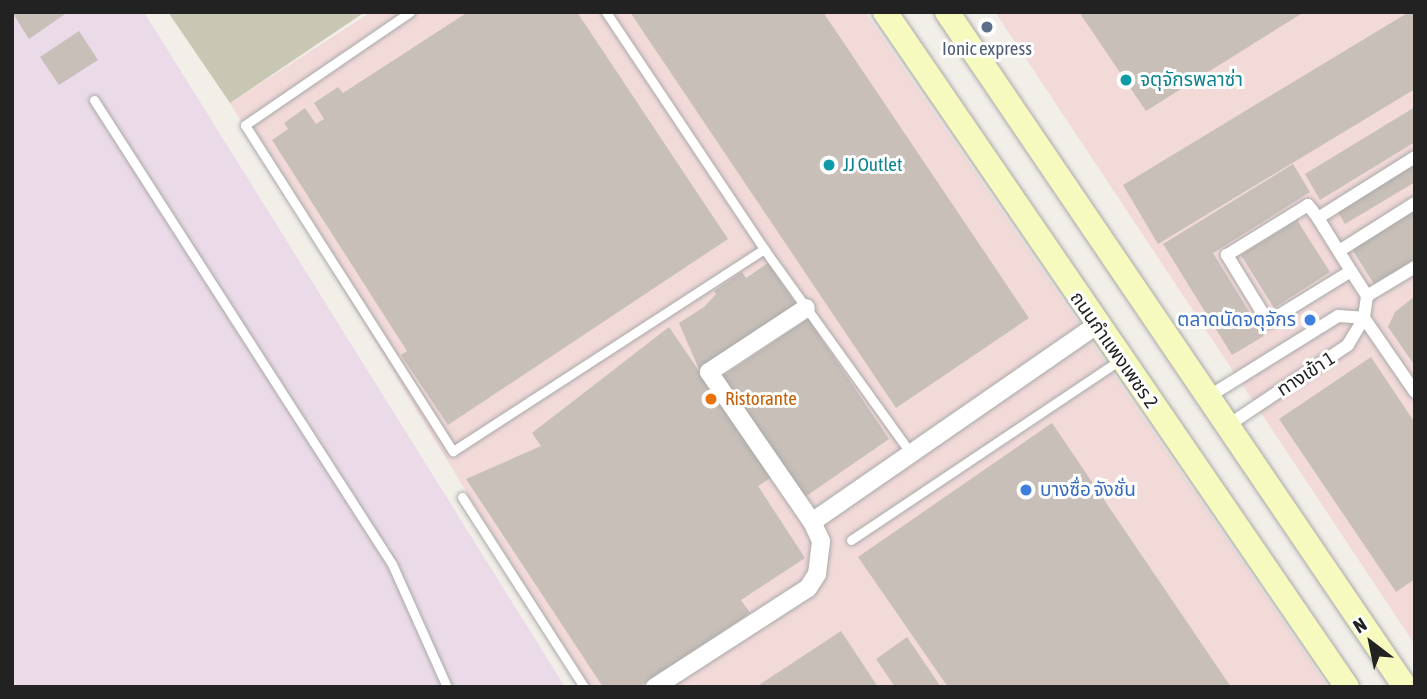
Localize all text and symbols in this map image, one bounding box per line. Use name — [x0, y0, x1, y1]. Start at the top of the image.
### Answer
marker: Ionic express — [979, 19, 995, 35]
place label: Ionic express — [942, 38, 1032, 60]
place label: จตุจักรพลาซ่า — [1140, 69, 1243, 91]
marker: จตุจักรพลาซ่า — [1118, 72, 1134, 88]
place label: JJ Outlet — [843, 154, 902, 176]
marker: JJ Outlet — [821, 157, 837, 173]
street label: ถนนกำแพงเพชร 2 — [1065, 287, 1163, 413]
place label: ตลาดนัดจตุจักร — [1177, 309, 1296, 331]
marker: ตลาดนัดจตุจักร — [1302, 312, 1318, 328]
street label: ทางเข้า 1 — [1273, 347, 1339, 401]
place label: Ristorante — [725, 388, 797, 410]
marker: Ristorante — [703, 391, 719, 407]
place label: บางซื่อ จังชั่น — [1040, 479, 1136, 501]
marker: บางซื่อ จังชั่น — [1018, 482, 1034, 498]
north arrow — [1336, 608, 1406, 678]
text: N — [1349, 613, 1370, 637]

